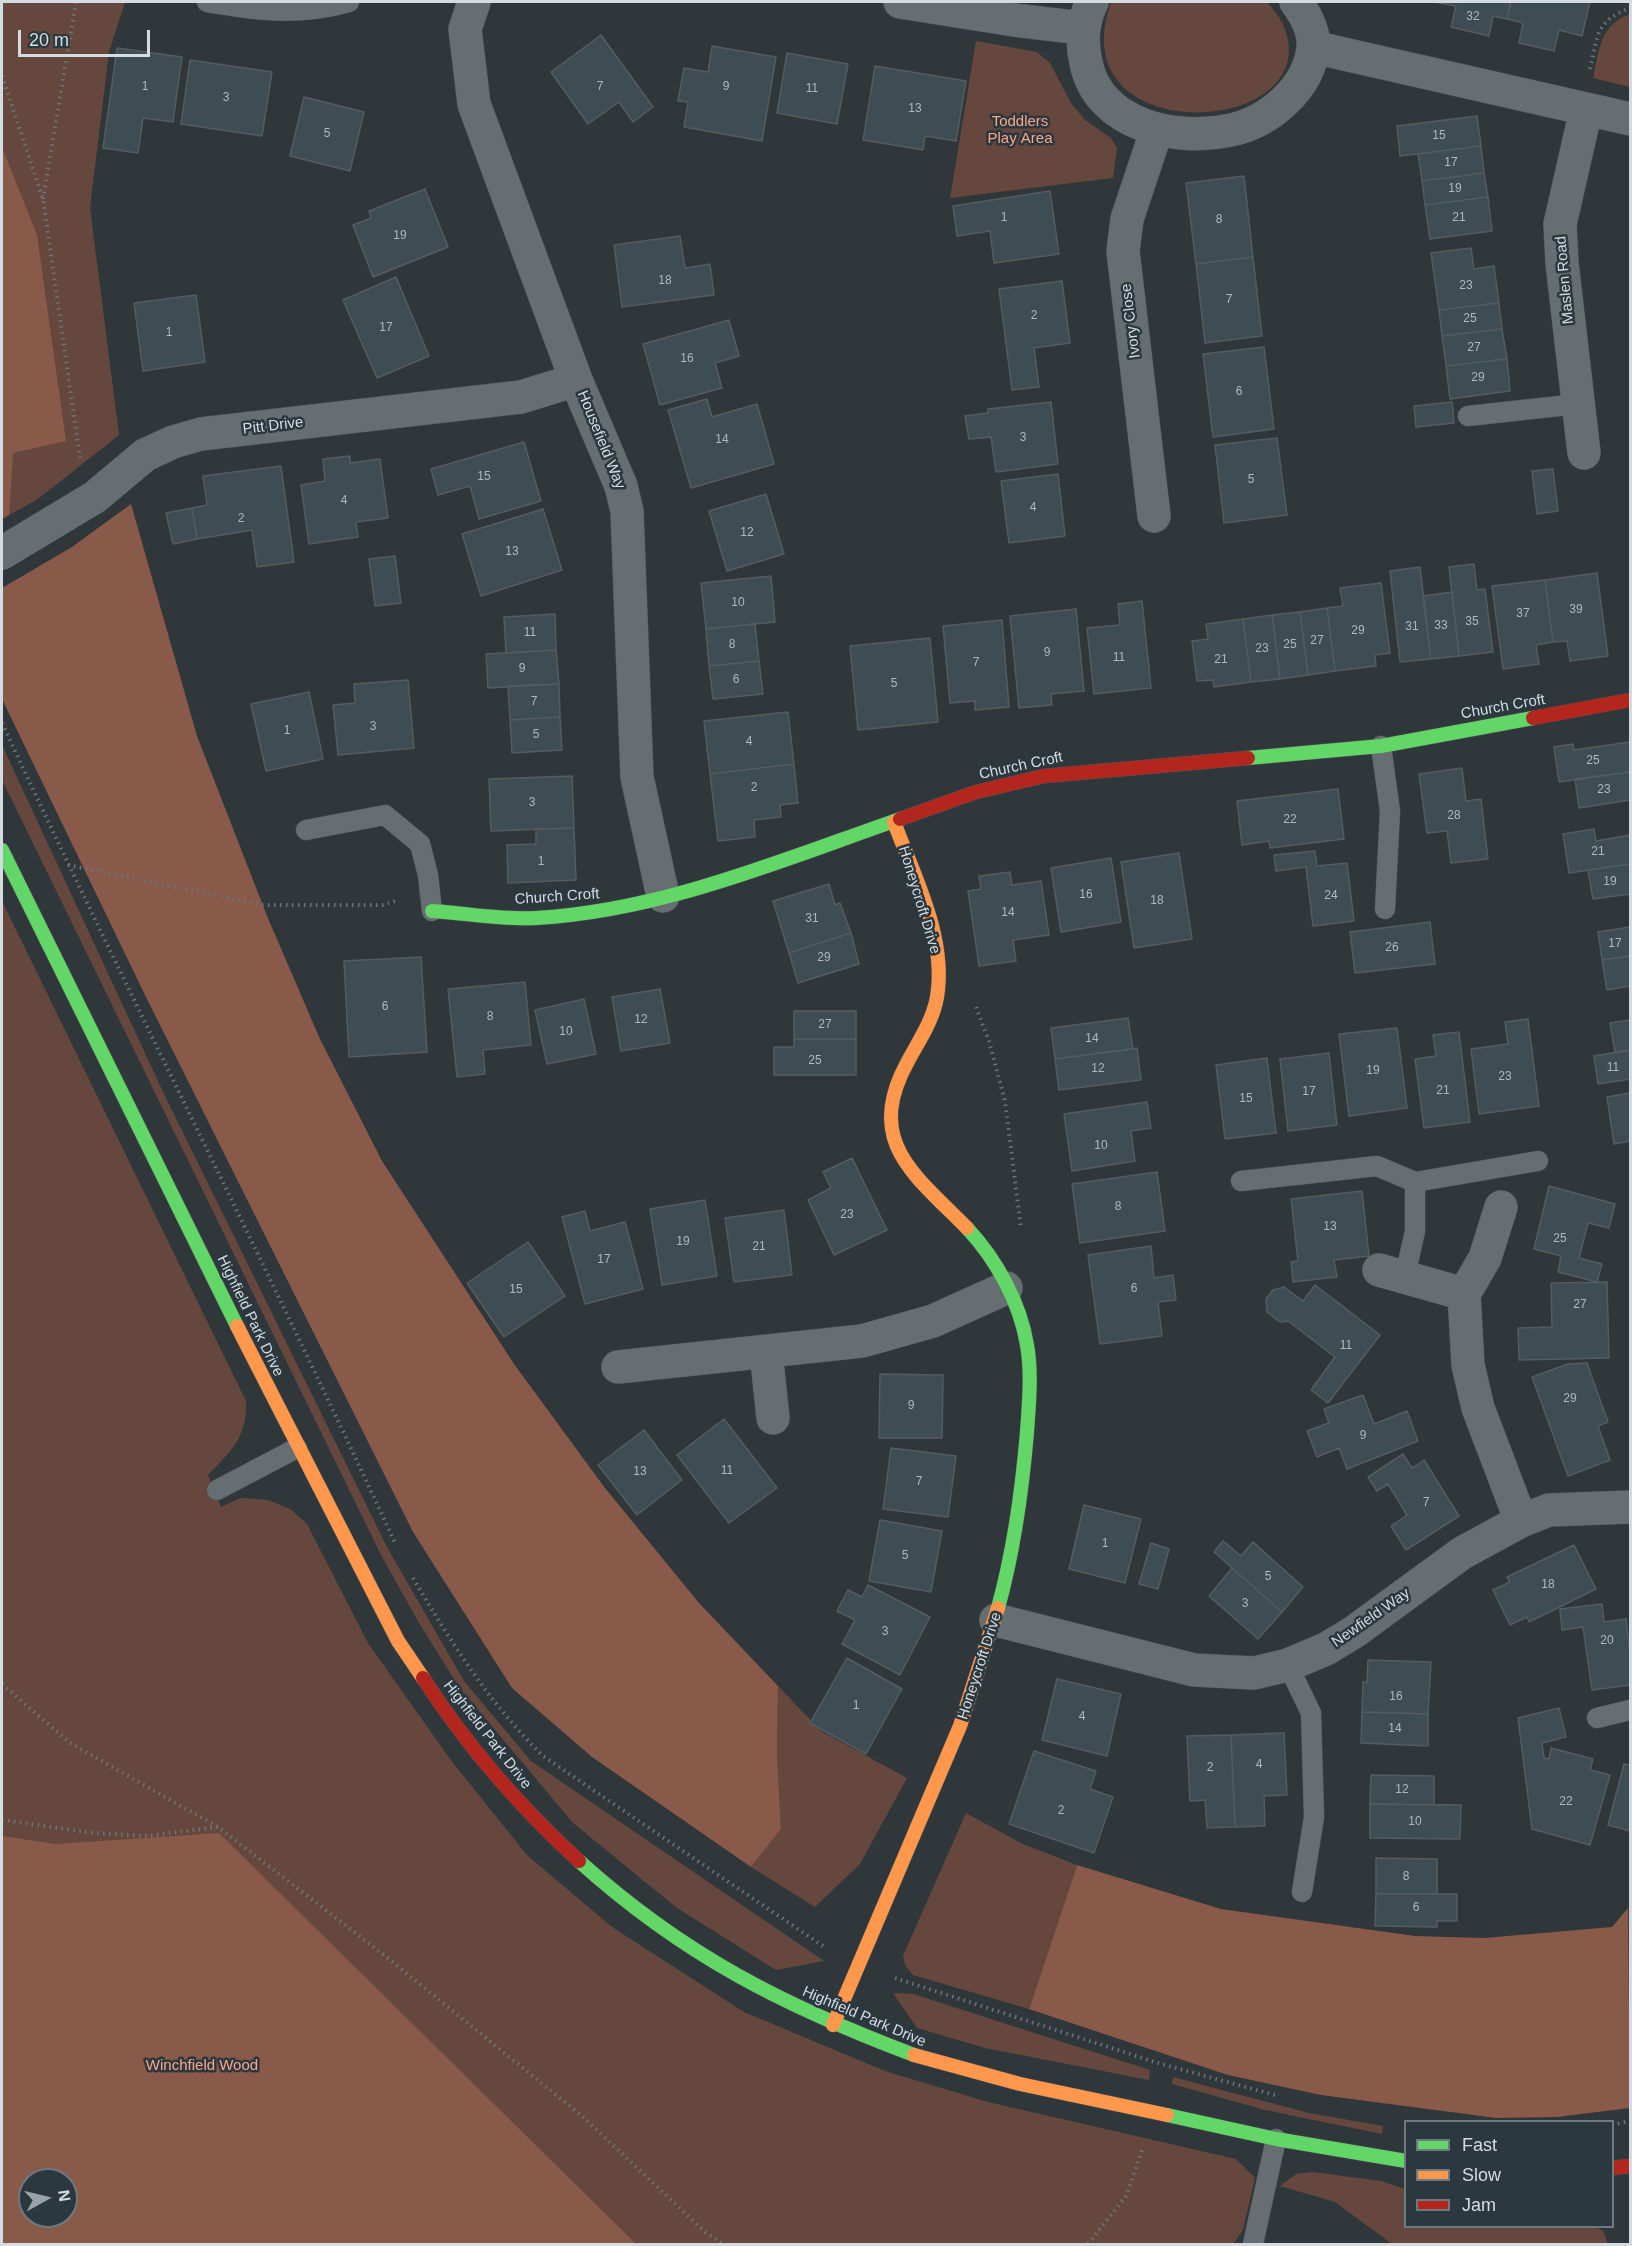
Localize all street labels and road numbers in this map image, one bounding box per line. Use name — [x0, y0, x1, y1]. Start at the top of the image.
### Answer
street label: Maslen Road — [1552, 235, 1578, 325]
street label: Ivory Close — [1117, 283, 1145, 359]
street label: Housefield Way — [573, 388, 629, 492]
street label: Pitt Drive — [242, 413, 304, 439]
street label: Church Croft — [1460, 691, 1546, 723]
street label: Church Croft — [978, 748, 1064, 784]
street label: Honeycroft Drive — [894, 844, 944, 956]
street label: Church Croft — [514, 885, 600, 909]
street label: Highfield Park Drive — [213, 1252, 287, 1380]
street label: Newfield Way — [1329, 1584, 1413, 1652]
street label: Honeycroft Drive — [954, 1610, 1006, 1722]
street label: Highfield Park Drive — [439, 1677, 535, 1793]
street label: Highfield Park Drive — [799, 1983, 929, 2051]

